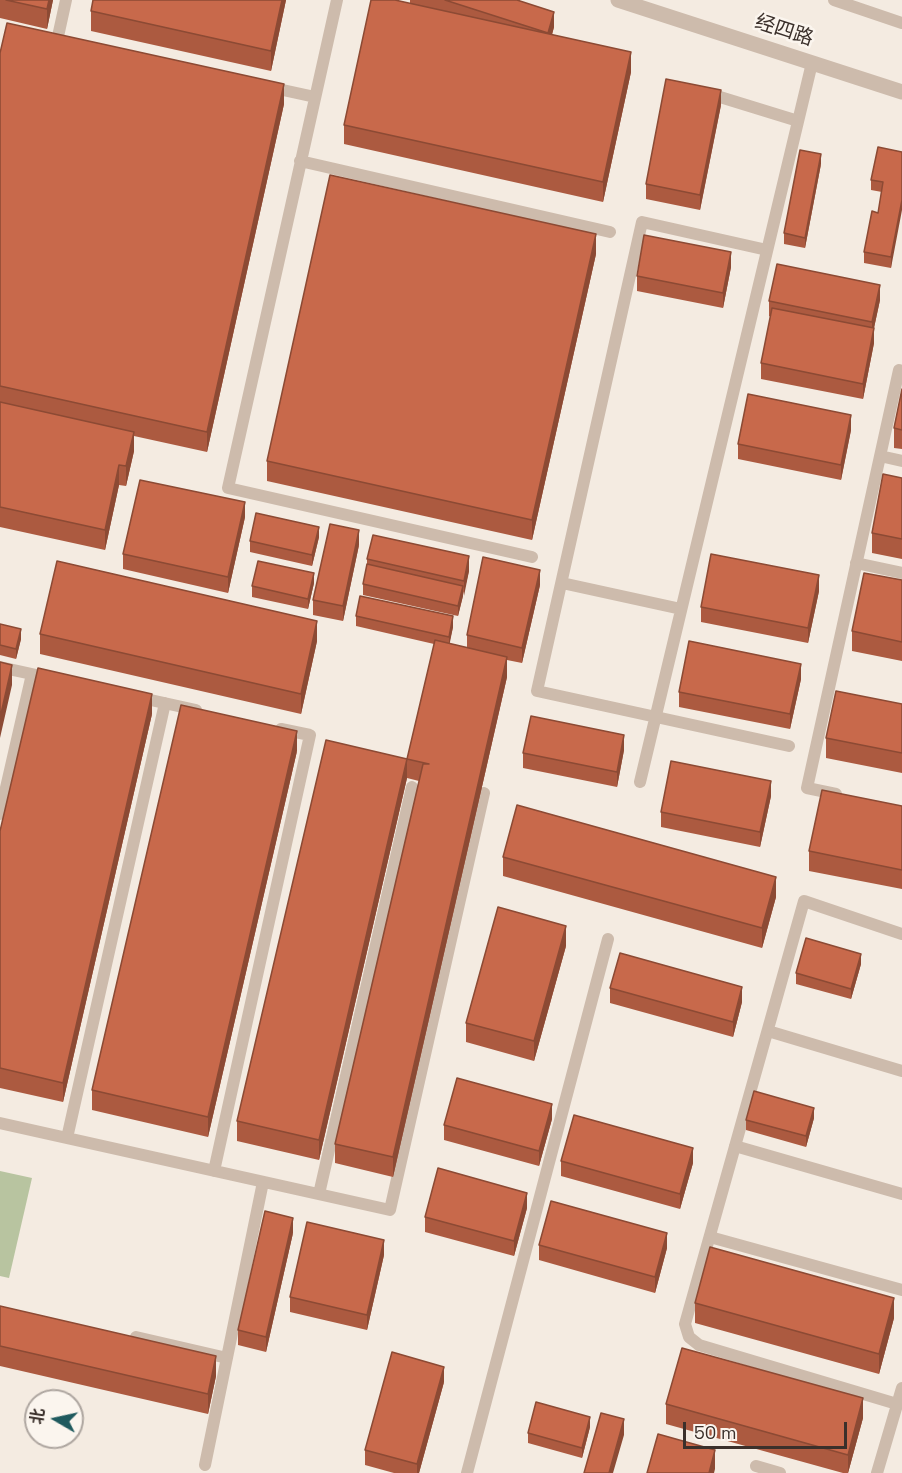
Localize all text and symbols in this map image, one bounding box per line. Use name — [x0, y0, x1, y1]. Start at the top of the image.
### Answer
street label: 经四路 — [752, 10, 816, 52]
north arrow — [24, 1389, 84, 1449]
text: 北 — [26, 1407, 49, 1426]
scale bar — [686, 1410, 850, 1448]
text: 50 m — [694, 1421, 736, 1444]

